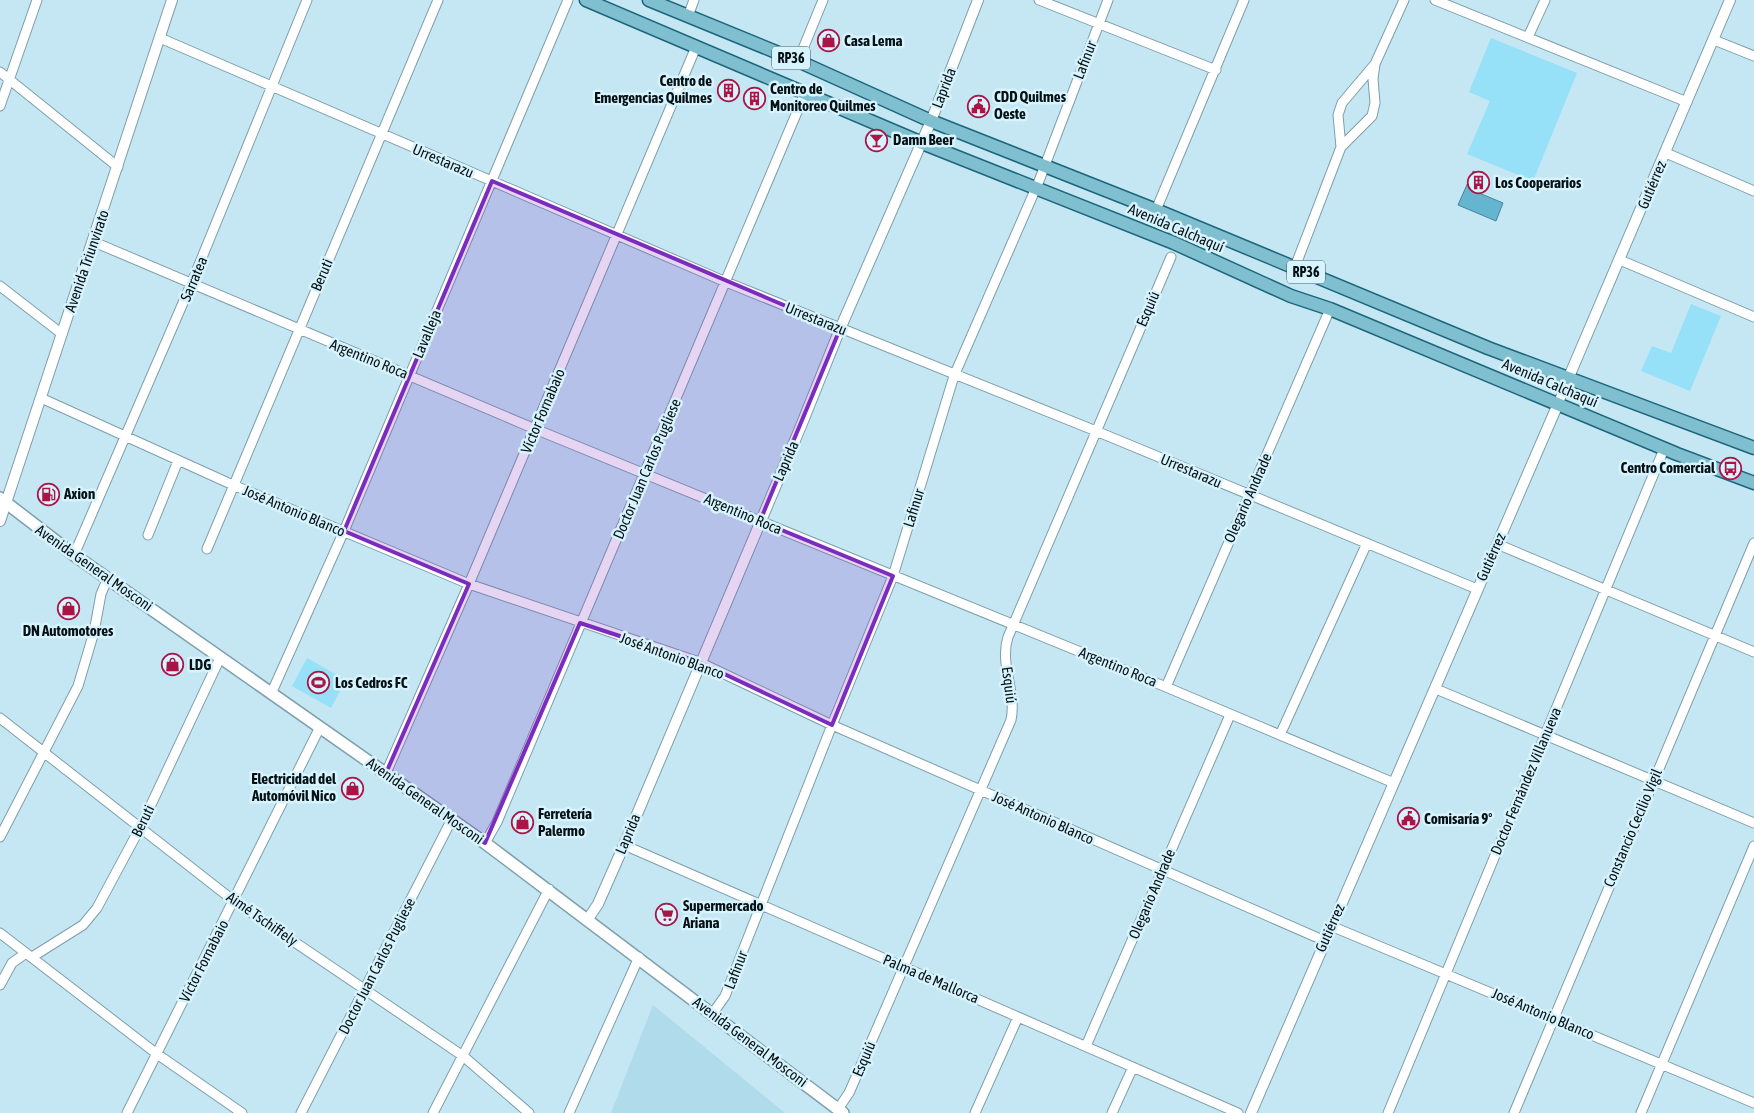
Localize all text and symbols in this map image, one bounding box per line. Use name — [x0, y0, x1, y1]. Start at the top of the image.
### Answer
shop icon: Casa Lema — [816, 29, 840, 53]
place label: Casa Lema — [844, 32, 902, 49]
street label: Lafinur — [1070, 38, 1100, 81]
road number: RP36 — [772, 46, 810, 70]
street label: Laprida — [928, 65, 959, 110]
place label: Centro de Emergencias Quilmes — [594, 72, 713, 106]
building icon: Centro de Emergencias Quilmes — [716, 78, 740, 102]
place label: Centro de Monitoreo Quilmes — [770, 80, 876, 114]
building icon: Centro de Monitoreo Quilmes — [742, 86, 766, 110]
place label: CDD Quilmes Oeste — [994, 88, 1067, 122]
public building icon: CDD Quilmes Oeste — [966, 94, 990, 118]
bar icon: Damn Beer — [865, 128, 889, 152]
place label: Damn Beer — [893, 131, 954, 148]
street label: Urrestarazu — [410, 140, 476, 181]
street label: Gutiérrez — [1634, 158, 1670, 212]
building icon: Los Cooperarios — [1467, 171, 1491, 195]
place label: Los Cooperarios — [1495, 174, 1582, 191]
street label: Avenida Calchaquí — [1126, 200, 1227, 256]
street label: Avenida Triunvirato — [61, 207, 112, 314]
street label: Sarratea — [177, 254, 211, 304]
street label: Beruti — [307, 256, 336, 293]
road number: RP36 — [1287, 260, 1325, 284]
street label: Esquiú — [1133, 289, 1163, 329]
street label: Urrestarazu — [783, 299, 849, 339]
street label: Lavalleja — [409, 307, 444, 361]
street label: Argentino Roca — [328, 335, 411, 382]
street label: Avenida Calchaquí — [1500, 355, 1601, 411]
street label: Víctor Fornabaio — [517, 366, 568, 456]
street label: Doctor Juan Carlos Pugliese — [609, 396, 684, 542]
street label: Laprida — [769, 438, 802, 483]
street label: Urrestarazu — [1158, 450, 1224, 491]
street label: Olegario Andrade — [1220, 450, 1275, 545]
bus stop icon: Centro Comercial — [1719, 456, 1743, 480]
place label: Centro Comercial — [1621, 459, 1716, 476]
street label: José Antonio Blanco — [240, 481, 348, 540]
fuel station icon: Axion — [36, 482, 60, 506]
place label: Axion — [63, 485, 95, 502]
street label: Lafinur — [900, 486, 928, 529]
street label: Argentino Roca — [702, 490, 785, 538]
street label: Avenida General Mosconi — [33, 521, 156, 614]
street label: Gutiérrez — [1472, 530, 1509, 583]
shop icon: DN Automotores — [56, 596, 80, 620]
place label: DN Automotores — [23, 622, 114, 639]
street label: José Antonio Blanco — [618, 629, 727, 682]
street label: Argentino Roca — [1077, 643, 1160, 690]
shop icon: LDG — [161, 653, 185, 677]
place label: LDG — [189, 656, 211, 673]
street label: Esquiú — [999, 666, 1020, 704]
sports icon: Los Cedros FC — [307, 671, 331, 695]
place label: Los Cedros FC — [335, 674, 408, 691]
street label: Doctor Fernández Villanueva — [1487, 705, 1564, 857]
street label: Avenida General Mosconi — [364, 754, 487, 847]
street label: Constancio Cecilio Vigil — [1600, 766, 1665, 889]
place label: Electricidad del Automóvil Nico — [251, 770, 337, 804]
shop icon: Electricidad del Automóvil Nico — [340, 776, 364, 800]
street label: José Antonio Blanco — [990, 787, 1097, 848]
street label: Beruti — [128, 802, 158, 840]
place label: Ferretería Palermo — [538, 805, 592, 839]
public building icon: Comisaría 9° — [1396, 807, 1420, 831]
place label: Comisaría 9° — [1424, 810, 1492, 827]
shop icon: Ferretería Palermo — [510, 811, 534, 835]
street label: Laprida — [612, 811, 644, 856]
street label: Olegario Andrade — [1125, 846, 1178, 941]
street label: Aimé Tschiffely — [224, 888, 301, 949]
street label: Doctor Juan Carlos Pugliese — [335, 895, 418, 1037]
place label: Supermercado Ariana — [682, 897, 764, 931]
street label: Gutiérrez — [1311, 901, 1348, 954]
supermarket icon: Supermercado Ariana — [655, 903, 679, 927]
street label: Víctor Fornabaio — [176, 917, 232, 1005]
street label: Lafinur — [721, 948, 751, 991]
street label: Palma de Mallorca — [881, 951, 982, 1006]
street label: José Antonio Blanco — [1489, 984, 1597, 1043]
street label: Avenida General Mosconi — [690, 993, 811, 1090]
street label: Esquiú — [849, 1039, 879, 1079]

